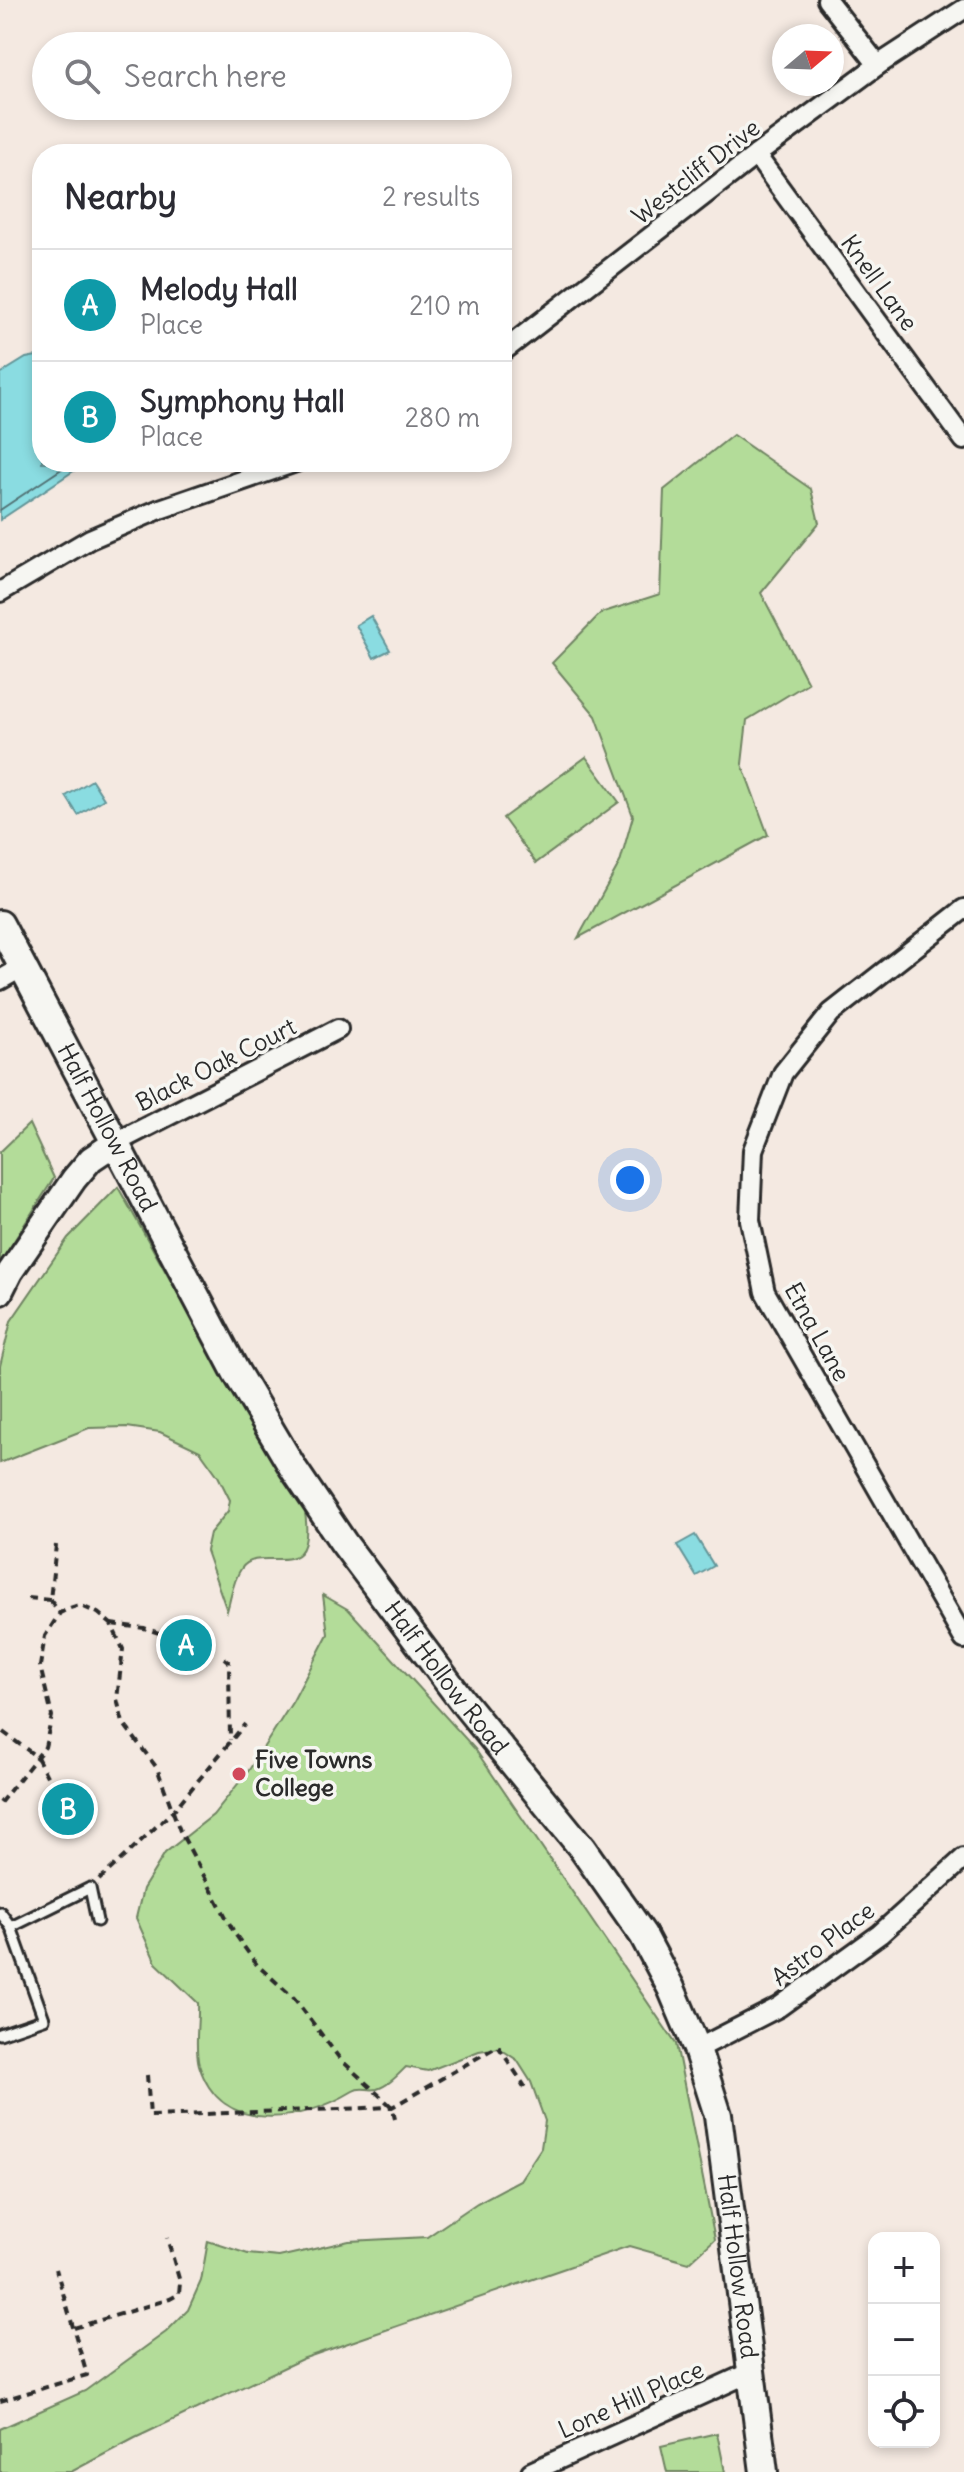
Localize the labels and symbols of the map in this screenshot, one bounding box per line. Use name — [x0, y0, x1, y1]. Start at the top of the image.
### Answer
north arrow — [772, 24, 844, 96]
street label: Westcliff Drive — [625, 112, 765, 230]
street label: Knell Lane — [835, 228, 925, 336]
street label: Black Oak Court — [130, 1011, 301, 1117]
street label: Half Hollow Road — [52, 1038, 165, 1216]
your location — [610, 1160, 650, 1200]
street label: Etna Lane — [778, 1277, 857, 1386]
street label: Half Hollow Road — [378, 1595, 516, 1760]
pin: A — [160, 1615, 212, 1675]
place label: Five Towns College — [255, 1744, 372, 1802]
marker: Five Towns College — [230, 1765, 248, 1783]
pin: B — [42, 1779, 94, 1839]
street label: Astro Place — [765, 1895, 880, 1992]
street label: Half Hollow Road — [712, 2172, 765, 2360]
street label: Lone Hill Place — [553, 2354, 708, 2445]

